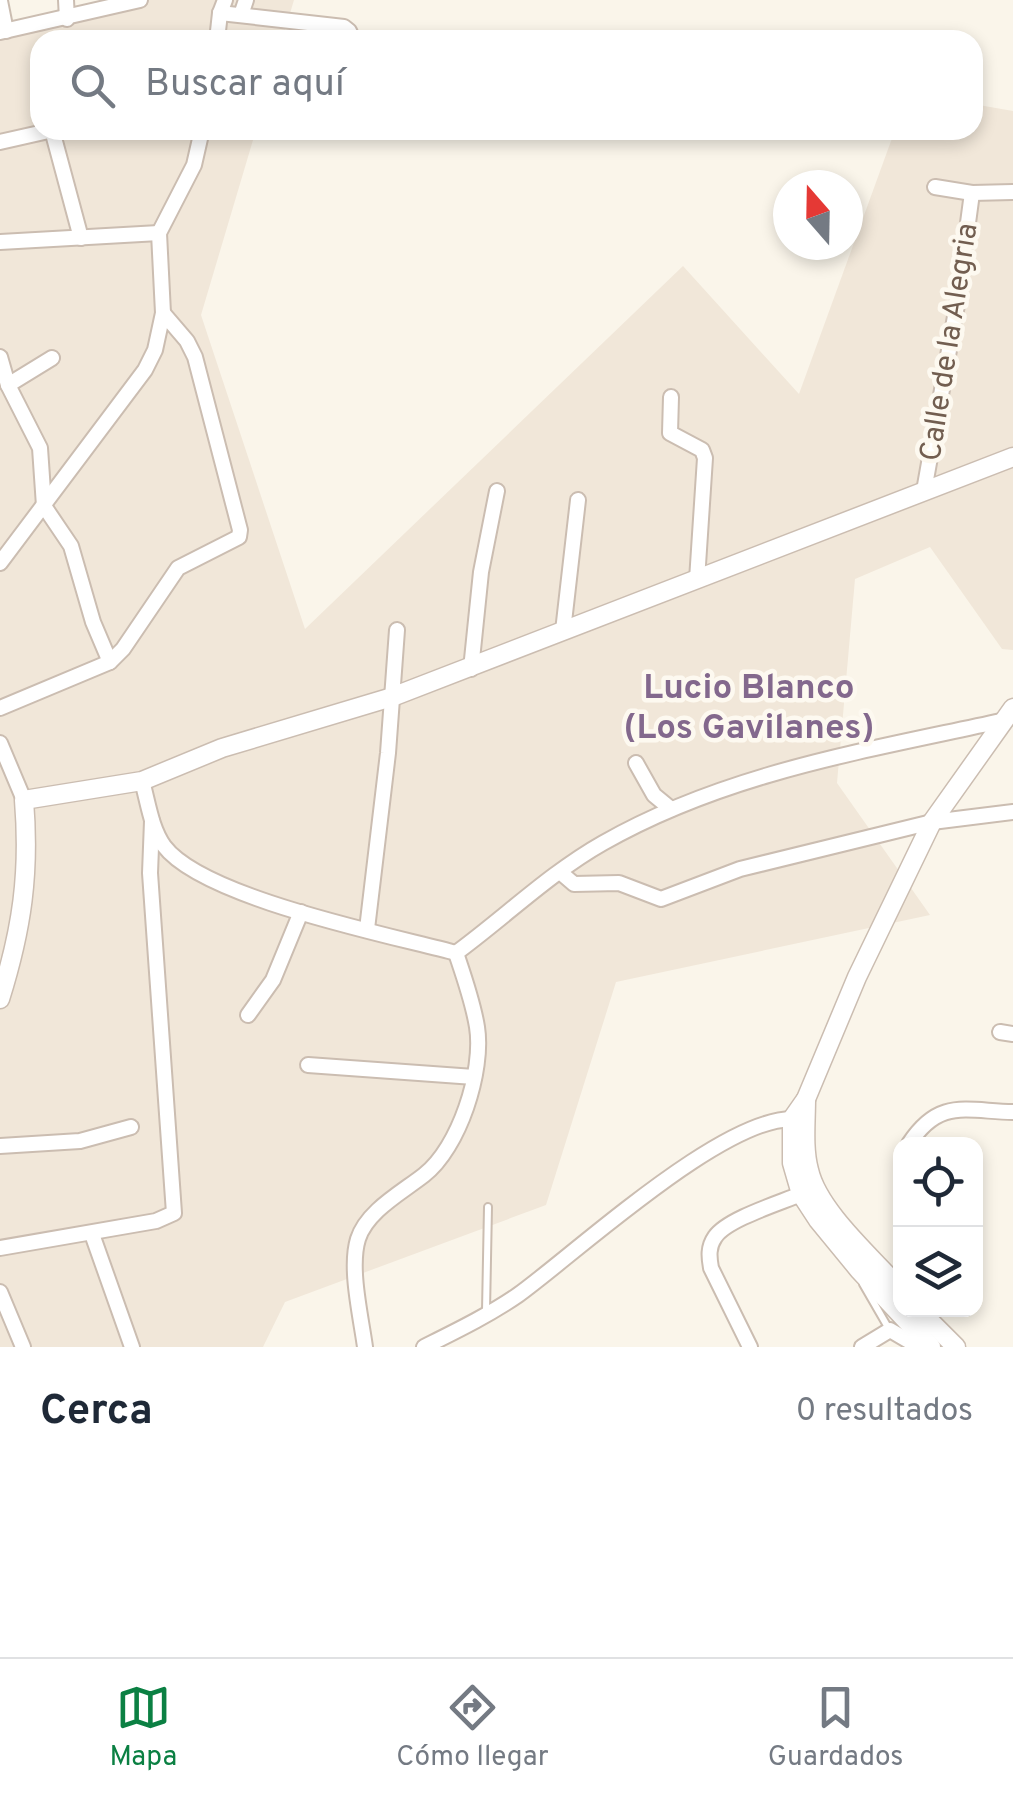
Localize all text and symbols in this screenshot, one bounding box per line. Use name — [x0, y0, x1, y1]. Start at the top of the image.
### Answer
search box — [30, 30, 983, 140]
icon: search — [65, 58, 120, 113]
text: Buscar aquí — [145, 61, 345, 110]
north arrow — [773, 170, 863, 260]
street label: Calle de la Alegria — [913, 221, 988, 464]
district label: Lucio Blanco (Los Gavilanes) — [623, 667, 875, 751]
map controls — [893, 1137, 983, 1317]
button: locate — [893, 1137, 983, 1227]
button: layers — [893, 1227, 983, 1317]
text: Cerca — [40, 1386, 153, 1439]
text: 0 resultados — [796, 1392, 973, 1432]
tab: Mapa — [110, 1680, 177, 1776]
tab: Cómo llegar — [396, 1680, 549, 1776]
tab: Guardados — [768, 1680, 903, 1776]

